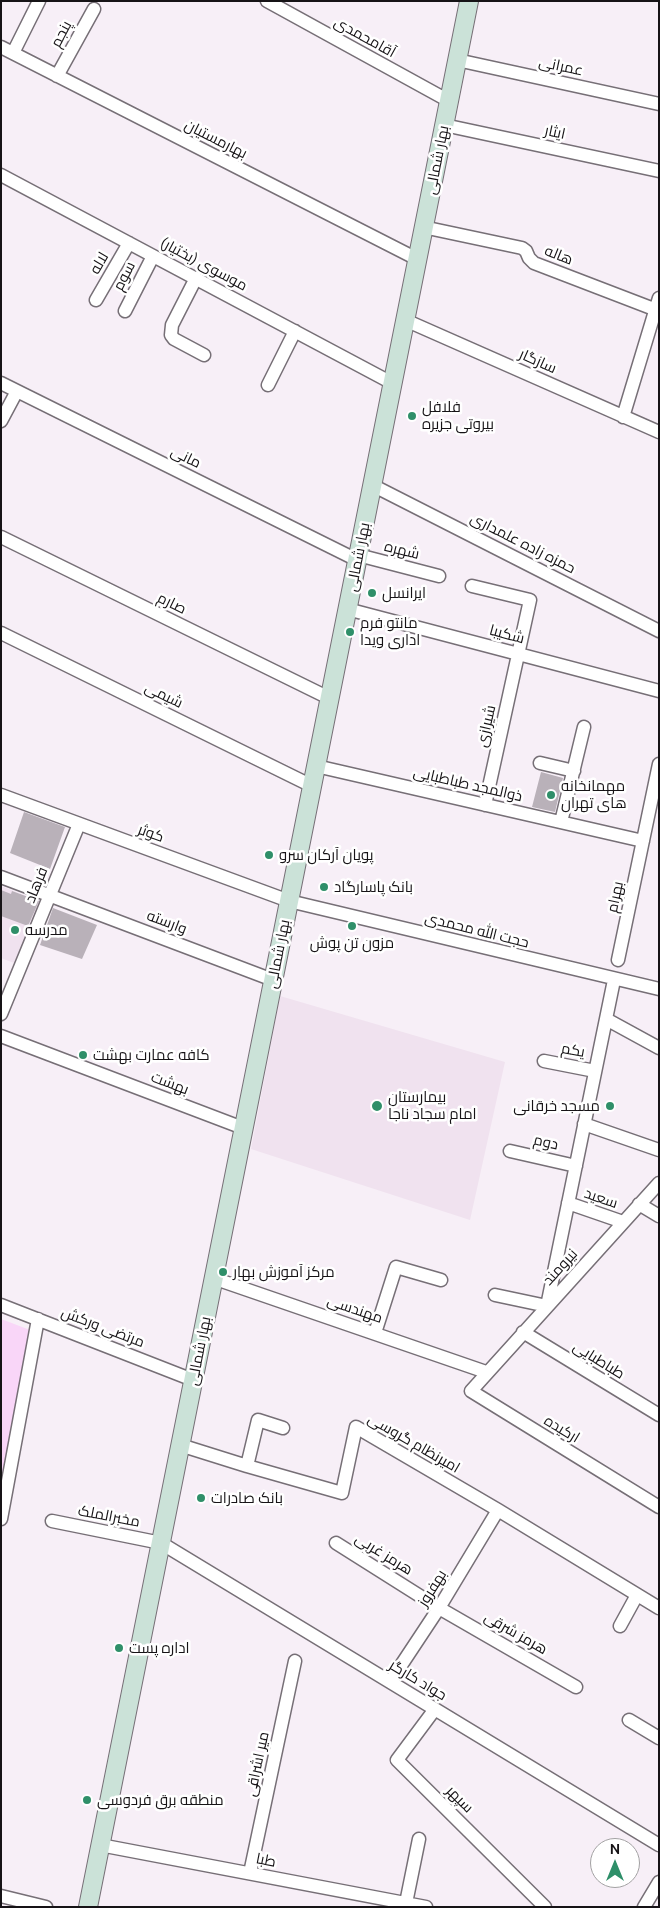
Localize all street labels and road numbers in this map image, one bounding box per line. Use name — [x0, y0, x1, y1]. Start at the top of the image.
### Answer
street label: آقامحمدی — [331, 13, 399, 61]
street label: پنجم — [47, 18, 75, 50]
street label: عمرانی — [537, 53, 585, 79]
street label: بهارمستیان — [182, 116, 250, 162]
street label: ایثار — [543, 121, 567, 143]
street label: بهار شمالی — [421, 124, 453, 196]
street label: موسوی (بختیار) — [157, 234, 251, 294]
street label: هاله — [542, 241, 576, 269]
street label: لاله — [86, 249, 112, 277]
street label: سوم — [109, 258, 139, 294]
street label: سازگار — [516, 345, 560, 377]
street label: مانی — [168, 442, 204, 472]
street label: حمزه زاده علمداری — [467, 509, 579, 577]
street label: بهار شمالی — [342, 521, 374, 593]
street label: شهره — [383, 537, 421, 563]
street label: صارم — [155, 588, 189, 618]
street label: شکیبا — [488, 621, 526, 647]
street label: شیمی — [142, 678, 186, 712]
street label: شیرازی — [472, 703, 500, 749]
street label: ذوالمجد طباطبایی — [412, 763, 524, 805]
street label: کوثر — [135, 820, 167, 846]
street label: فرهاد — [21, 864, 51, 906]
street label: بهرام — [603, 880, 627, 914]
street label: وارسته — [144, 906, 190, 938]
street label: حجت الله محمدی — [423, 908, 531, 952]
street label: بهار شمالی — [262, 918, 294, 990]
street label: یکم — [560, 1039, 586, 1061]
street label: بهشت — [149, 1068, 191, 1098]
street label: دوم — [532, 1130, 560, 1154]
street label: سعید — [582, 1184, 620, 1212]
street label: نیرومند — [539, 1245, 581, 1289]
street label: مهندسی — [325, 1291, 385, 1327]
street label: مرتضی ورکش — [59, 1303, 147, 1351]
street label: بهار شمالی — [183, 1315, 215, 1387]
street label: طباطبایی — [570, 1337, 628, 1383]
street label: امیرنظام گروسی — [365, 1409, 463, 1477]
street label: ارکیده — [541, 1411, 583, 1447]
street label: مخبرالملک — [76, 1501, 142, 1531]
street label: هرمز غربی — [352, 1529, 416, 1579]
street label: بهفروز — [414, 1566, 450, 1610]
street label: هرمز شرقی — [481, 1608, 551, 1658]
street label: جواد کارگر — [386, 1656, 450, 1704]
street label: میر اشراقی — [241, 1730, 273, 1798]
street label: سپهر — [443, 1782, 477, 1816]
street label: طبا — [254, 1849, 278, 1871]

